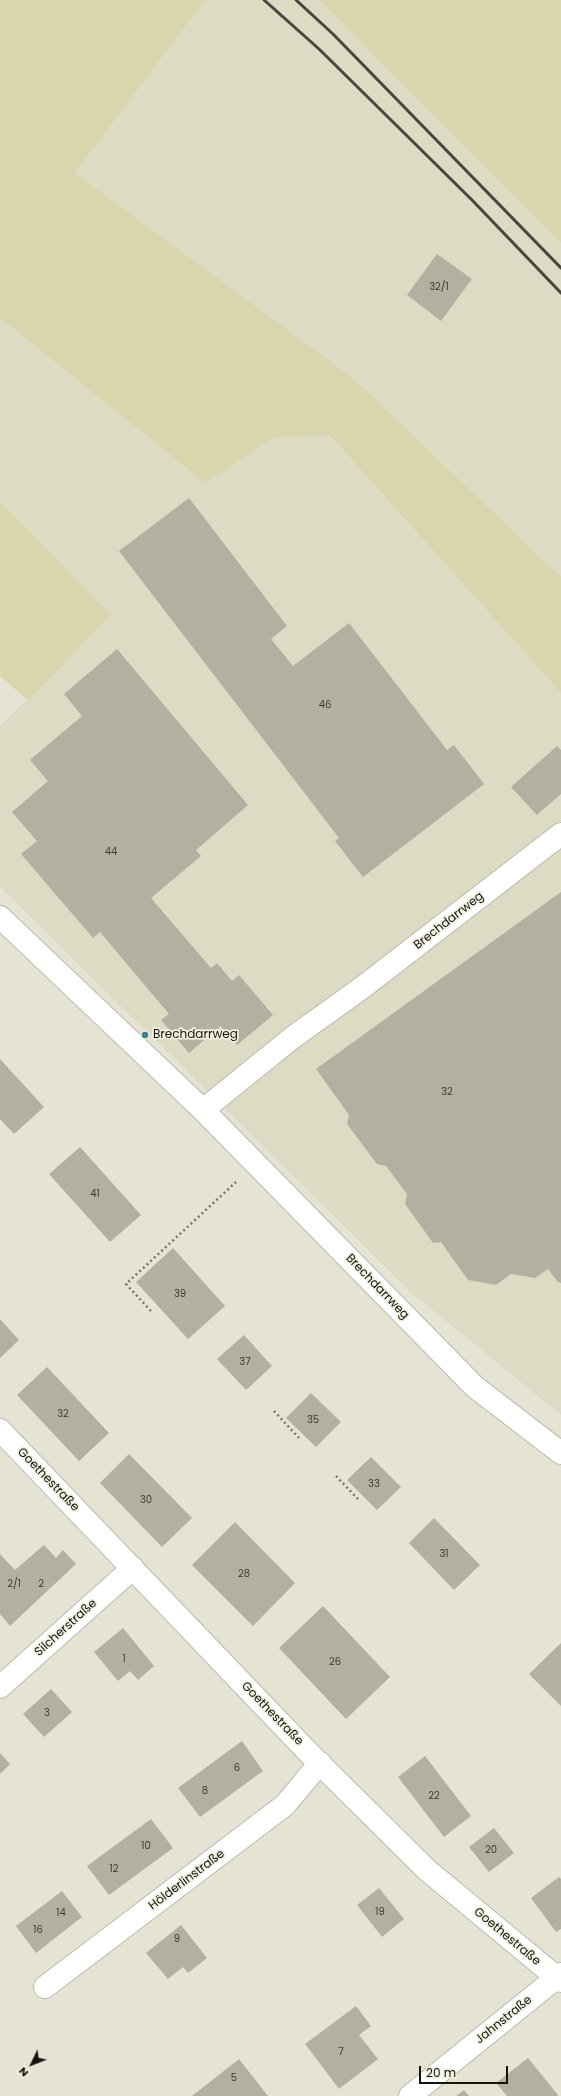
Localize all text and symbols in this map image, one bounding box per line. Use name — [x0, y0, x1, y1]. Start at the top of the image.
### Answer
house number: 32/1 — [429, 281, 449, 293]
house number: 46 — [319, 699, 331, 711]
house number: 44 — [105, 846, 117, 858]
street label: Brechdarrweg — [411, 889, 487, 953]
place label: Brechdarrweg — [153, 1028, 238, 1042]
marker: Brechdarrweg — [140, 1030, 150, 1040]
house number: 32 — [441, 1086, 453, 1098]
house number: 41 — [90, 1188, 100, 1200]
street label: Brechdarrweg — [342, 1251, 412, 1323]
house number: 39 — [174, 1288, 186, 1300]
house number: 37 — [239, 1356, 251, 1368]
house number: 32 — [57, 1408, 69, 1420]
house number: 35 — [307, 1414, 319, 1426]
street label: Goethestraße — [14, 1445, 82, 1515]
house number: 33 — [368, 1478, 380, 1490]
house number: 30 — [140, 1494, 152, 1506]
house number: 31 — [439, 1548, 449, 1560]
house number: 28 — [238, 1568, 250, 1580]
house number: 2/1 — [7, 1578, 21, 1590]
house number: 2 — [38, 1578, 44, 1590]
street label: Silcherstraße — [32, 1596, 100, 1660]
house number: 1 — [122, 1653, 126, 1665]
house number: 26 — [329, 1656, 341, 1668]
street label: Goethestraße — [238, 1679, 306, 1749]
house number: 3 — [44, 1707, 50, 1719]
house number: 6 — [234, 1762, 240, 1774]
house number: 8 — [202, 1785, 208, 1797]
house number: 22 — [428, 1790, 440, 1802]
house number: 10 — [141, 1840, 151, 1852]
house number: 20 — [485, 1844, 497, 1856]
street label: Hölderlinstraße — [146, 1847, 228, 1913]
house number: 12 — [110, 1863, 118, 1875]
street label: Goethestraße — [471, 1905, 543, 1969]
house number: 19 — [375, 1906, 385, 1918]
house number: 14 — [56, 1907, 66, 1919]
house number: 16 — [33, 1924, 43, 1936]
house number: 9 — [174, 1933, 180, 1945]
street label: Jahnstraße — [473, 1993, 535, 2047]
north arrow — [12, 2044, 52, 2084]
house number: 7 — [338, 2046, 344, 2058]
scale bar — [421, 2058, 510, 2084]
text: N — [15, 2064, 32, 2081]
text: 20 m — [426, 2064, 456, 2081]
house number: 5 — [231, 2072, 237, 2084]

